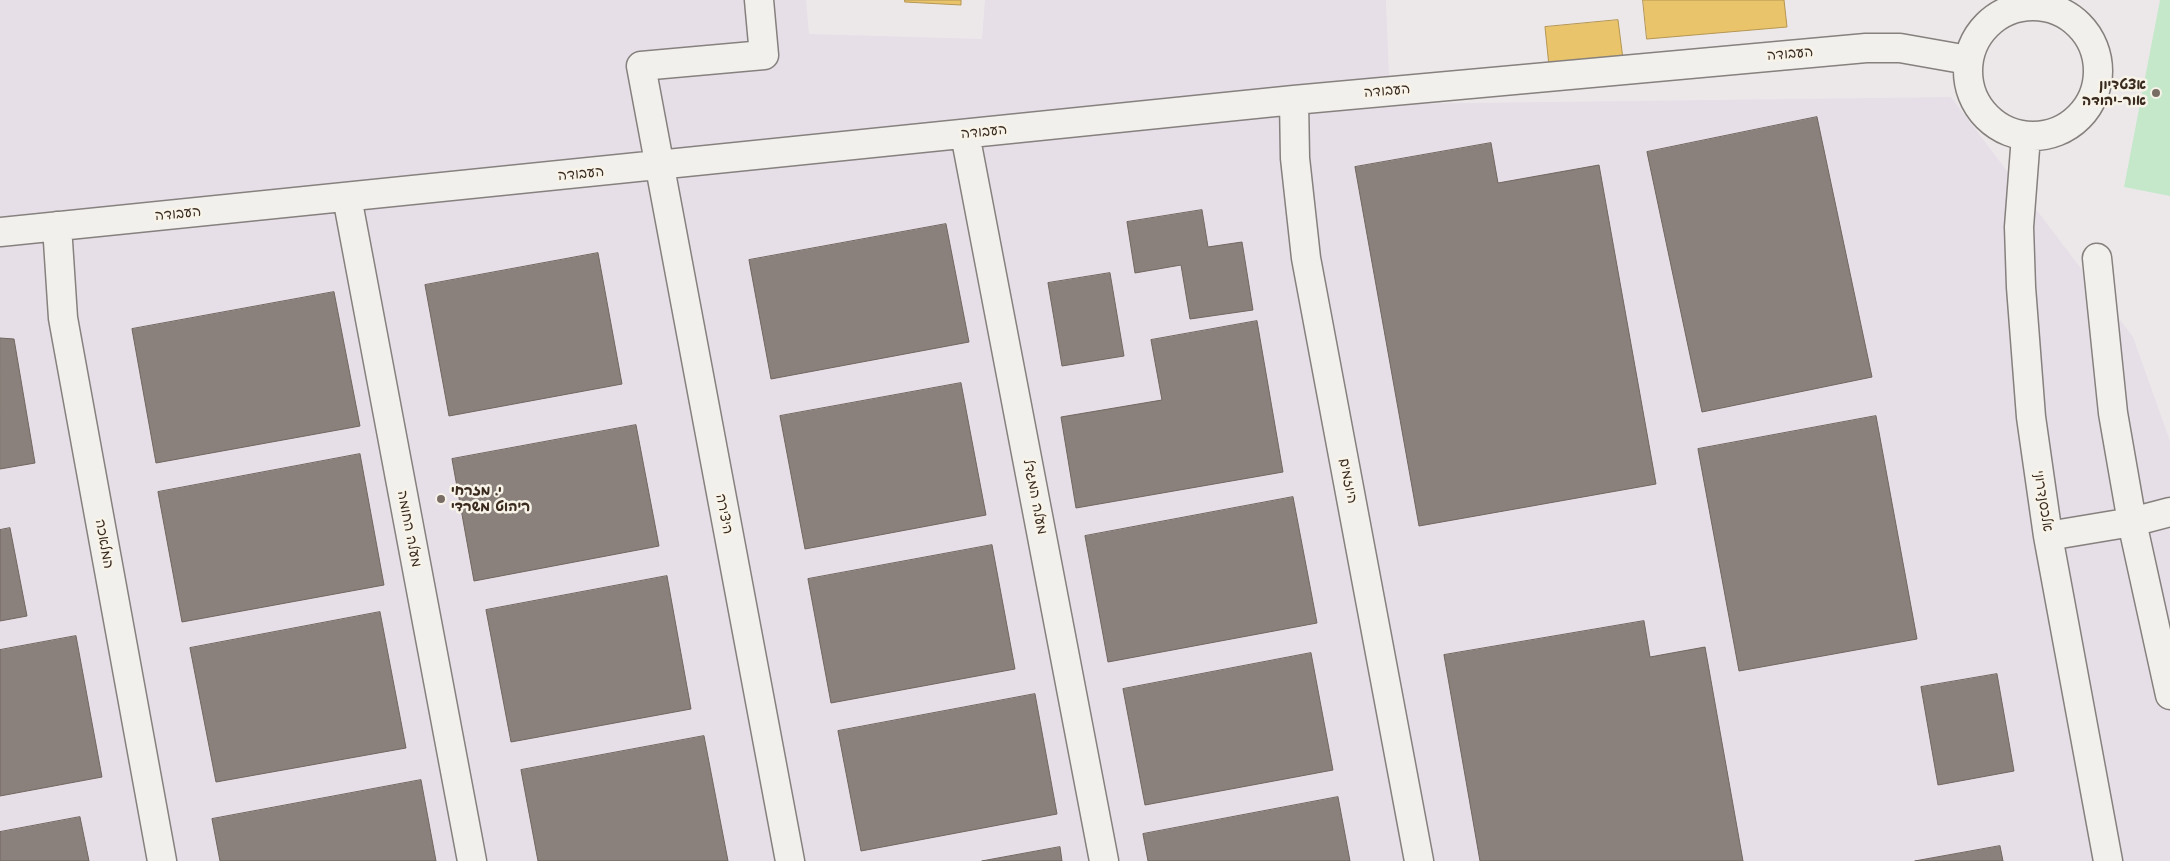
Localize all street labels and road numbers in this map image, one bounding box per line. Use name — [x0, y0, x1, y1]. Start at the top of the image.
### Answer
street label: העבודה — [1766, 44, 1814, 64]
street label: העבודה — [1363, 81, 1411, 101]
street label: העבודה — [960, 121, 1008, 143]
street label: העבודה — [557, 163, 605, 185]
street label: העבודה — [154, 203, 202, 225]
street label: היוזמים — [1335, 457, 1361, 505]
street label: מעלה המגדל — [1019, 458, 1051, 536]
street label: אלכסנדרוני — [2030, 469, 2056, 533]
street label: מעלה החומה — [393, 489, 425, 569]
street label: היצירה — [712, 492, 736, 536]
street label: המלאכה — [91, 518, 117, 570]

